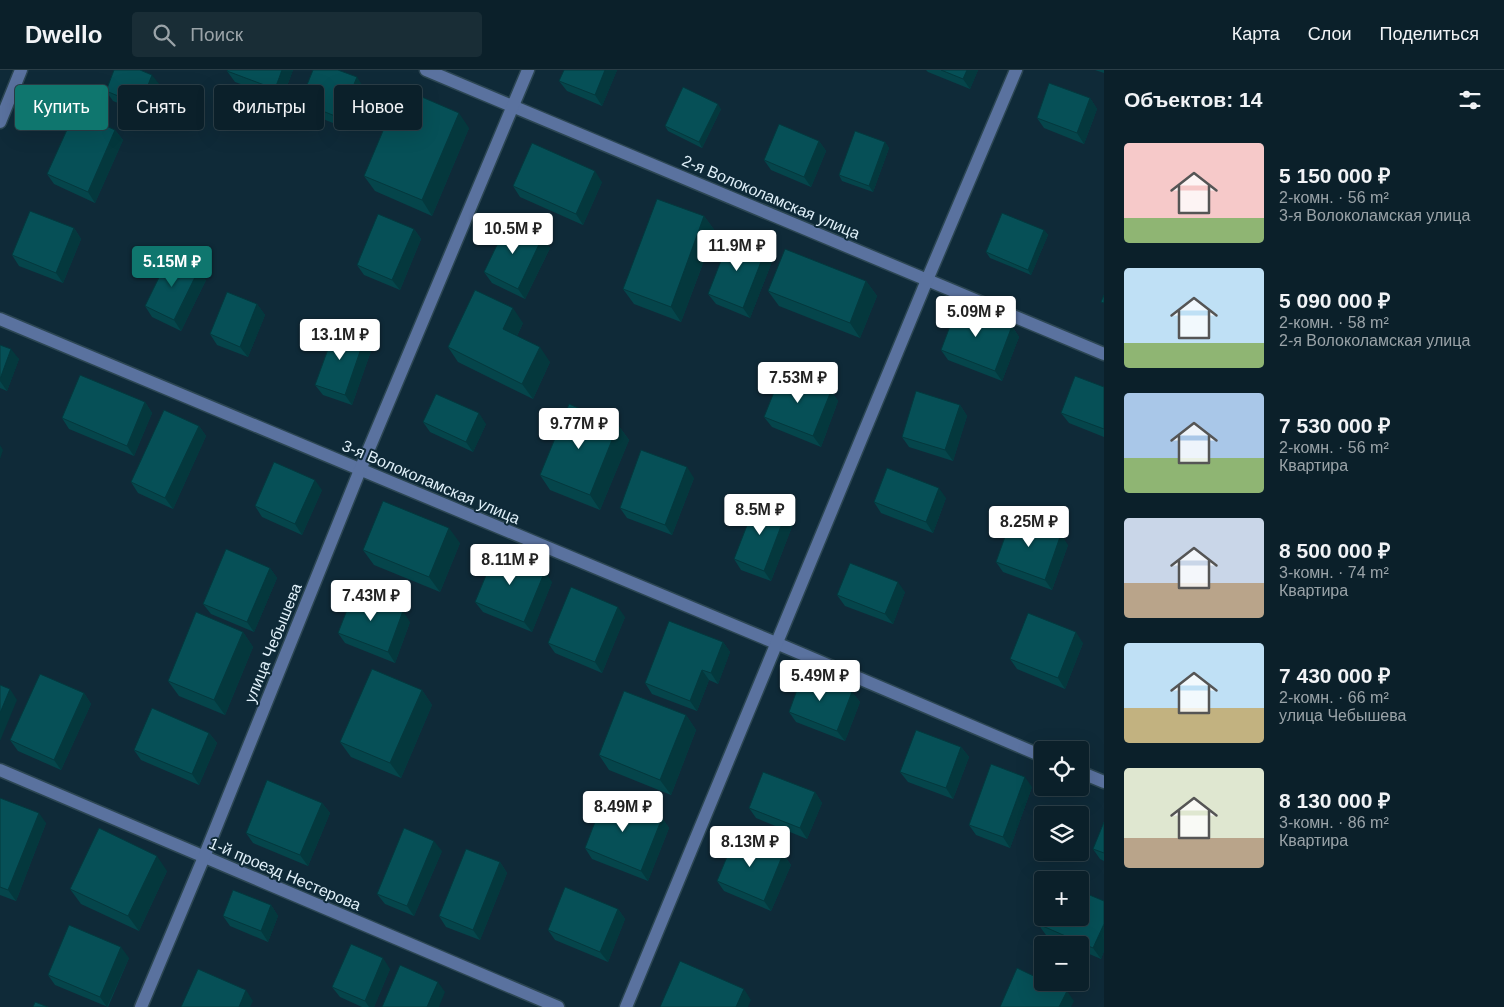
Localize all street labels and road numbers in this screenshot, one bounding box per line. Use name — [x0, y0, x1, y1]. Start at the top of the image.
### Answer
street label: 2-я Волоколамская улица — [680, 152, 862, 242]
street label: 3-я Волоколамская улица — [340, 437, 522, 527]
street label: улица Чебышева — [241, 581, 305, 705]
street label: 1-й проезд Нестерова — [207, 834, 363, 914]

